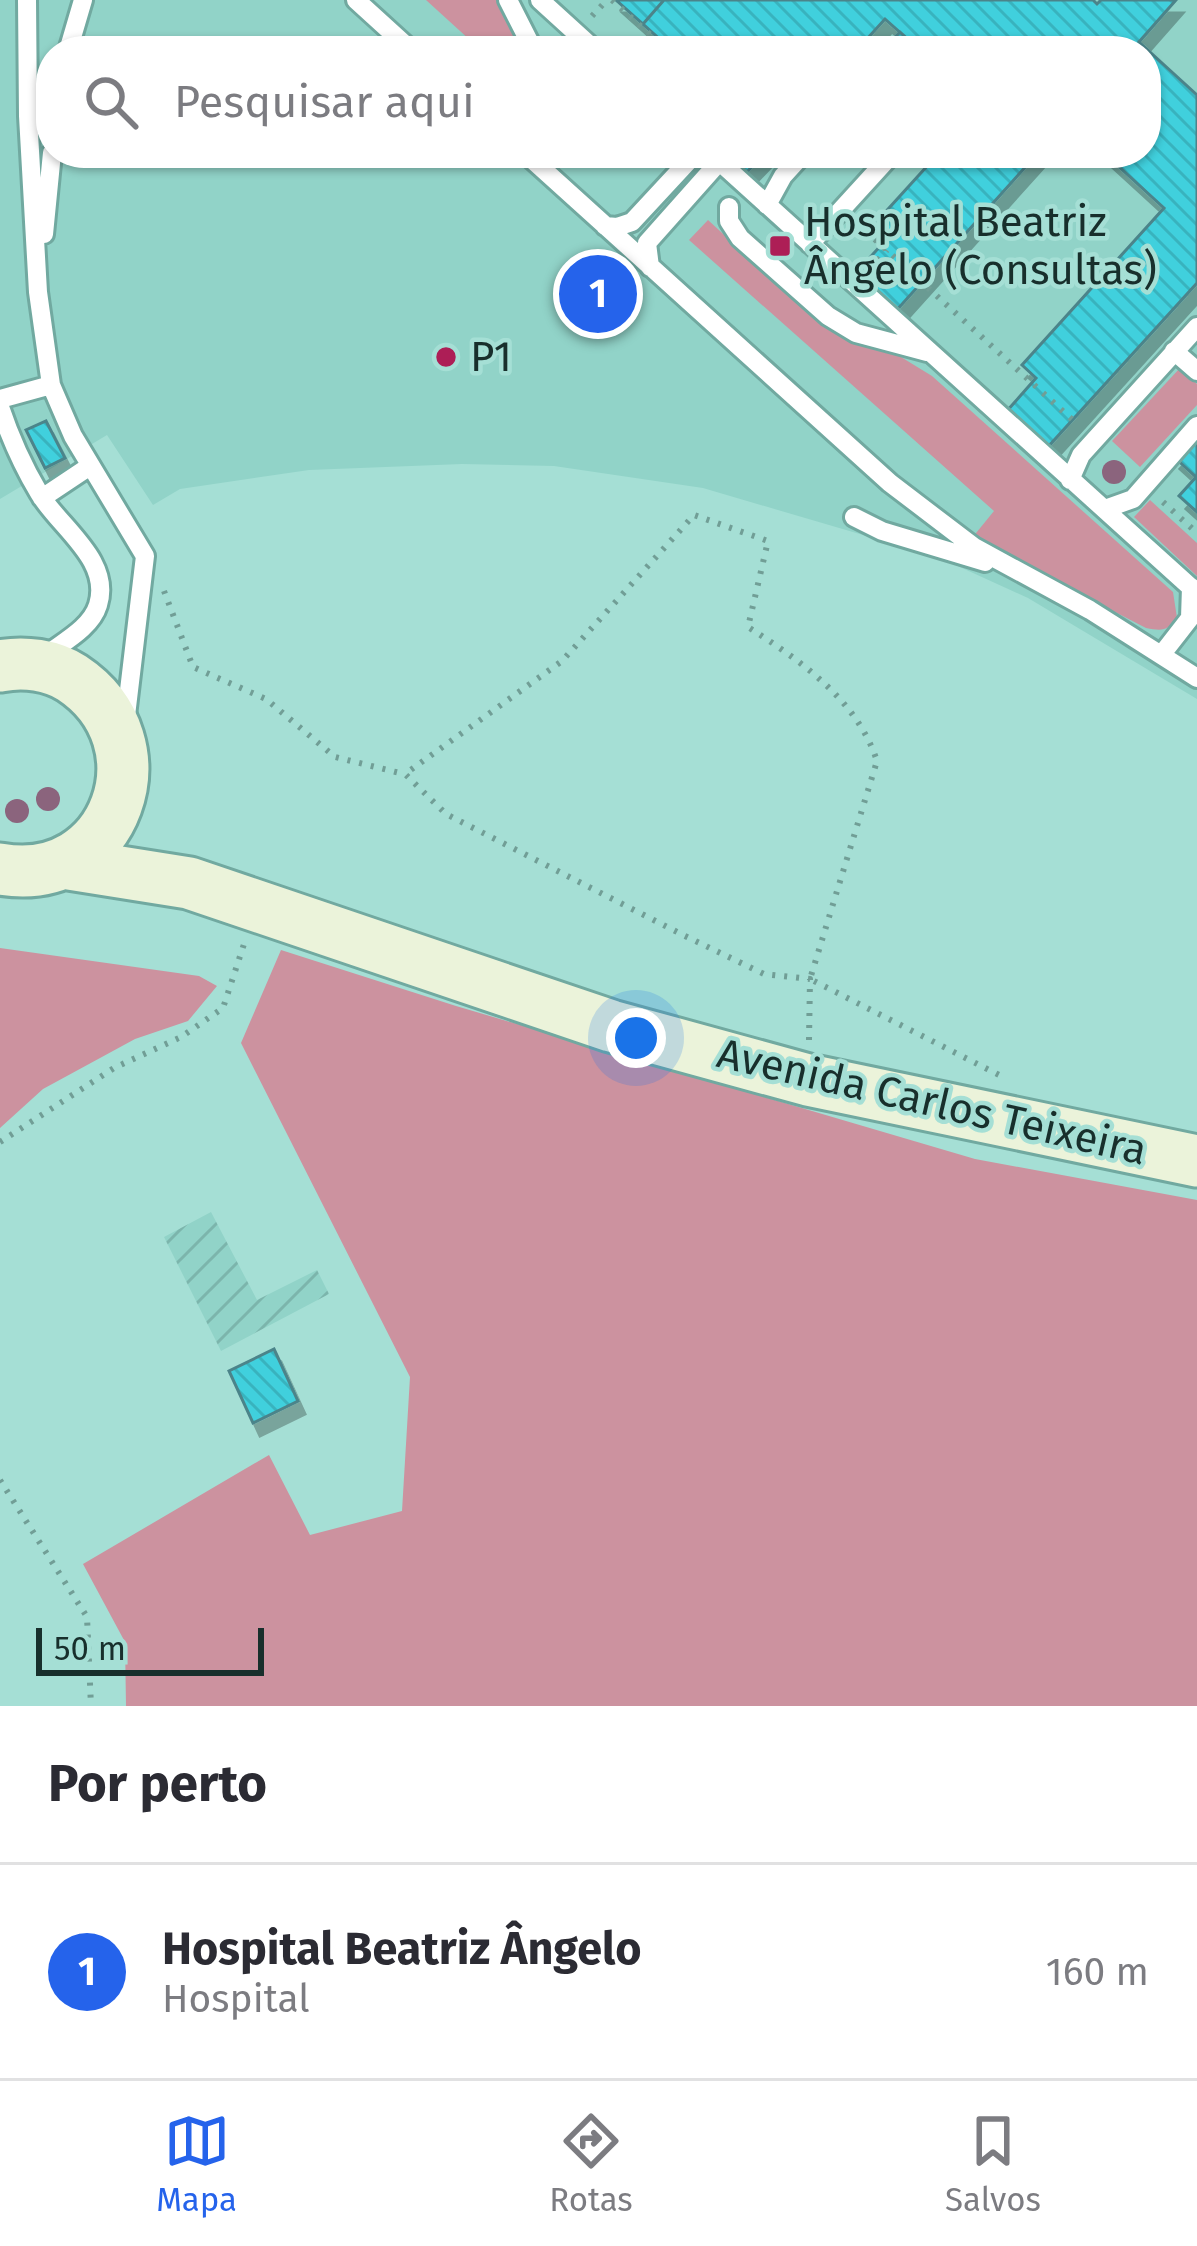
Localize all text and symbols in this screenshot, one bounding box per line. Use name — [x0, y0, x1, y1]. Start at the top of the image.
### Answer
search box — [36, 36, 1161, 168]
icon: search — [78, 69, 144, 135]
text: Pesquisar aqui — [174, 75, 475, 129]
place label: Hospital Beatriz Ângelo (Consultas) — [804, 197, 1157, 295]
marker: Hospital Beatriz Ângelo (Consultas) — [767, 233, 793, 259]
pin: 1 — [559, 249, 637, 339]
place label: P1 — [470, 332, 512, 382]
marker: P1 — [433, 344, 459, 370]
your location — [606, 1008, 666, 1068]
street label: Avenida Carlos Teixeira — [713, 1028, 1151, 1176]
scale bar — [36, 1622, 264, 1675]
text: 50 m — [54, 1629, 126, 1669]
text: Por perto — [48, 1753, 267, 1815]
text: Hospital Beatriz Ângelo — [162, 1922, 641, 1976]
text: 1 — [78, 1949, 96, 1995]
text: 160 m — [1046, 1949, 1149, 1995]
text: Hospital — [162, 1976, 310, 2022]
tab: Mapa — [156, 2108, 237, 2220]
tab: Rotas — [549, 2108, 633, 2220]
tab: Salvos — [945, 2108, 1041, 2220]

